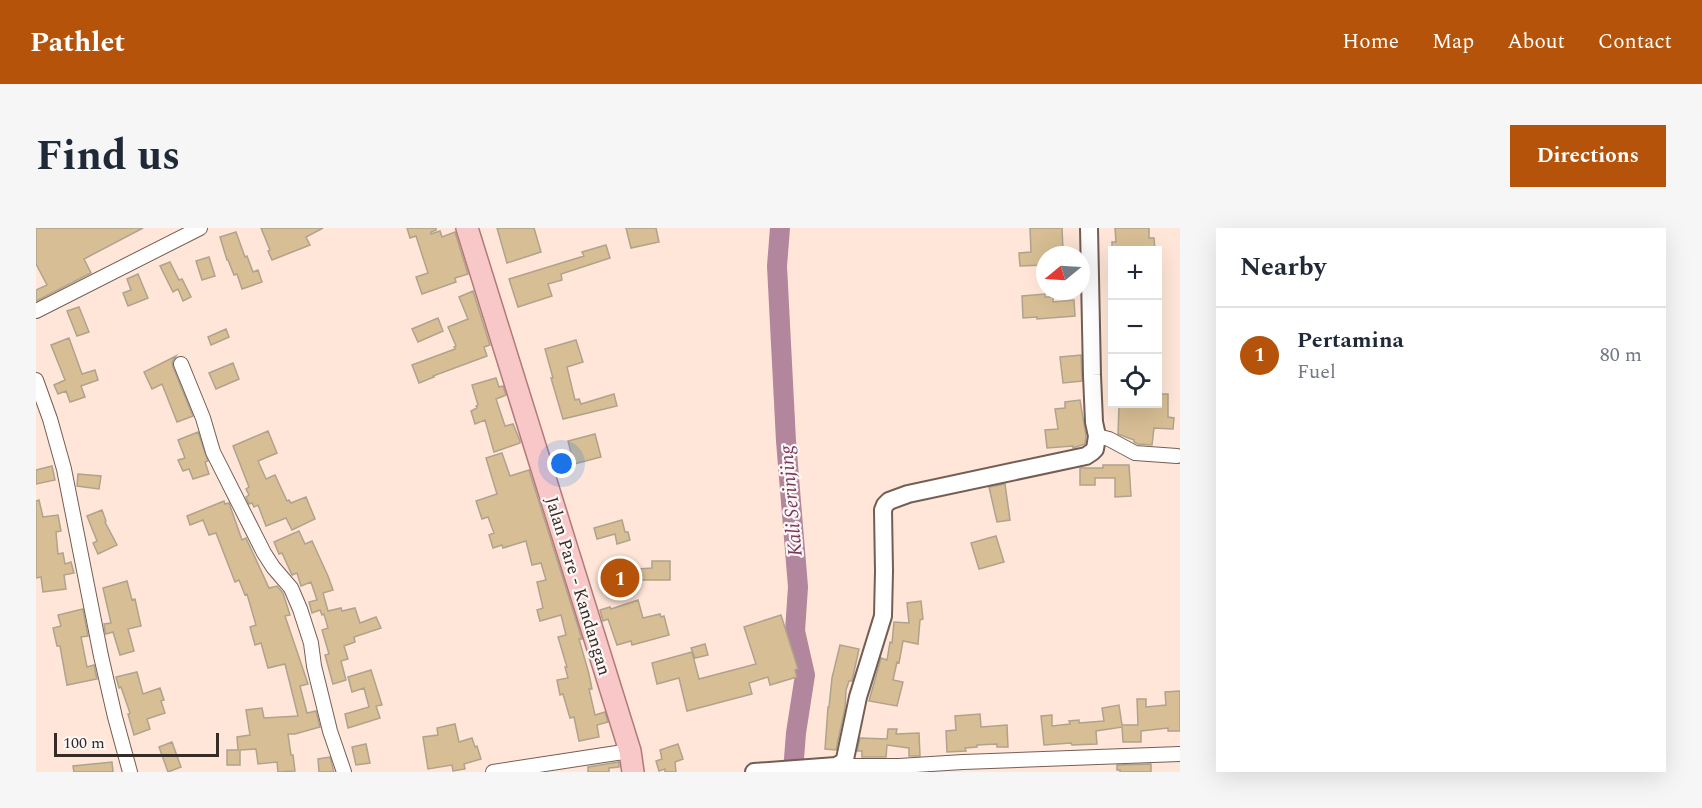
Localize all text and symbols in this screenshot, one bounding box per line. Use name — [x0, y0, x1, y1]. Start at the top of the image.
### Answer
text: Pathlet — [30, 21, 125, 64]
text: Home — [1342, 26, 1399, 58]
text: Map — [1432, 26, 1474, 58]
text: About — [1507, 26, 1565, 58]
text: Contact — [1598, 26, 1672, 58]
text: Find us — [36, 125, 180, 188]
button: Directions — [1510, 125, 1666, 187]
north arrow — [1036, 246, 1090, 300]
map controls — [1108, 246, 1162, 408]
button: + — [1108, 246, 1162, 300]
text: Nearby — [1240, 247, 1326, 287]
button: − — [1108, 300, 1162, 354]
text: Pertamina — [1297, 324, 1404, 357]
text: 1 — [1254, 340, 1265, 370]
text: 80 m — [1600, 340, 1642, 370]
button: locate — [1108, 354, 1162, 408]
text: Fuel — [1297, 357, 1336, 387]
water label: Kali Serinjing — [771, 443, 811, 558]
your location — [547, 449, 576, 478]
street label: Jalan Pare - Kandangan — [538, 493, 618, 679]
pin: 1 — [600, 556, 640, 600]
scale bar — [54, 730, 219, 758]
text: 100 m — [63, 731, 105, 755]

